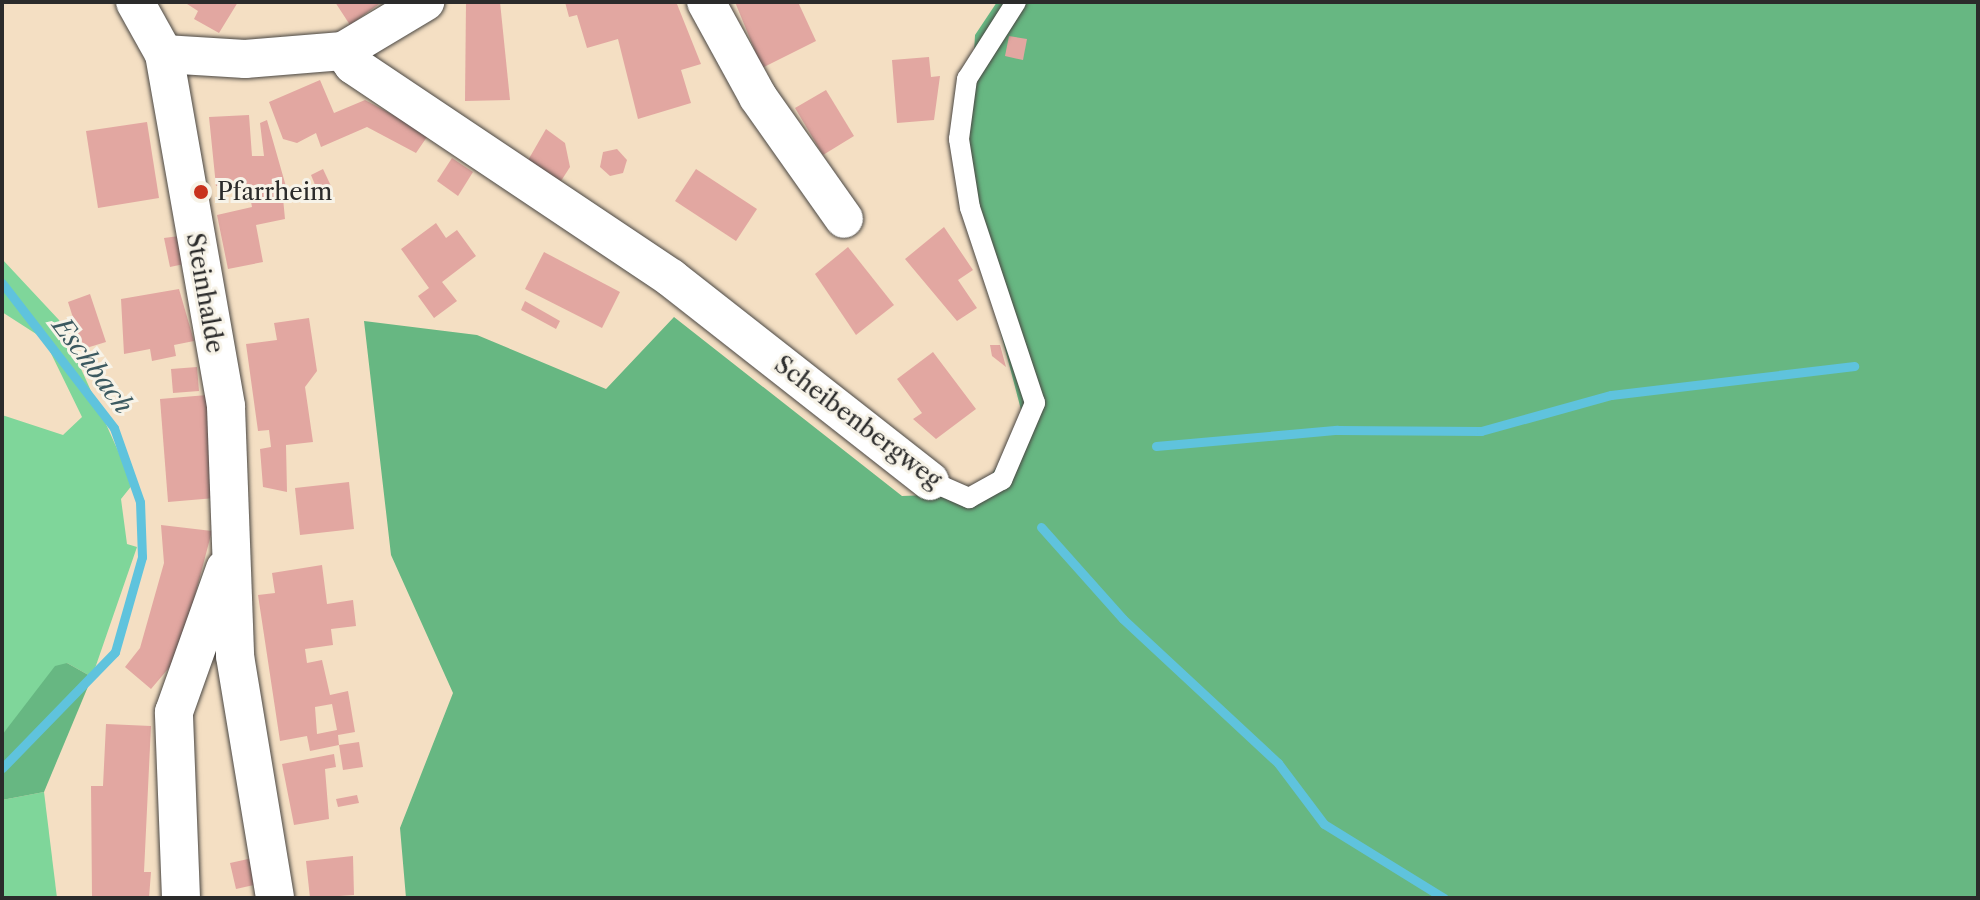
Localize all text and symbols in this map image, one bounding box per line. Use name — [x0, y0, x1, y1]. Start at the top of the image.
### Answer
place label: Pfarrheim — [217, 178, 332, 206]
marker: Pfarrheim — [192, 183, 210, 201]
street label: Steinhalde — [180, 231, 230, 355]
water label: Eschbach — [46, 312, 138, 420]
street label: Scheibenbergweg — [769, 350, 947, 494]

